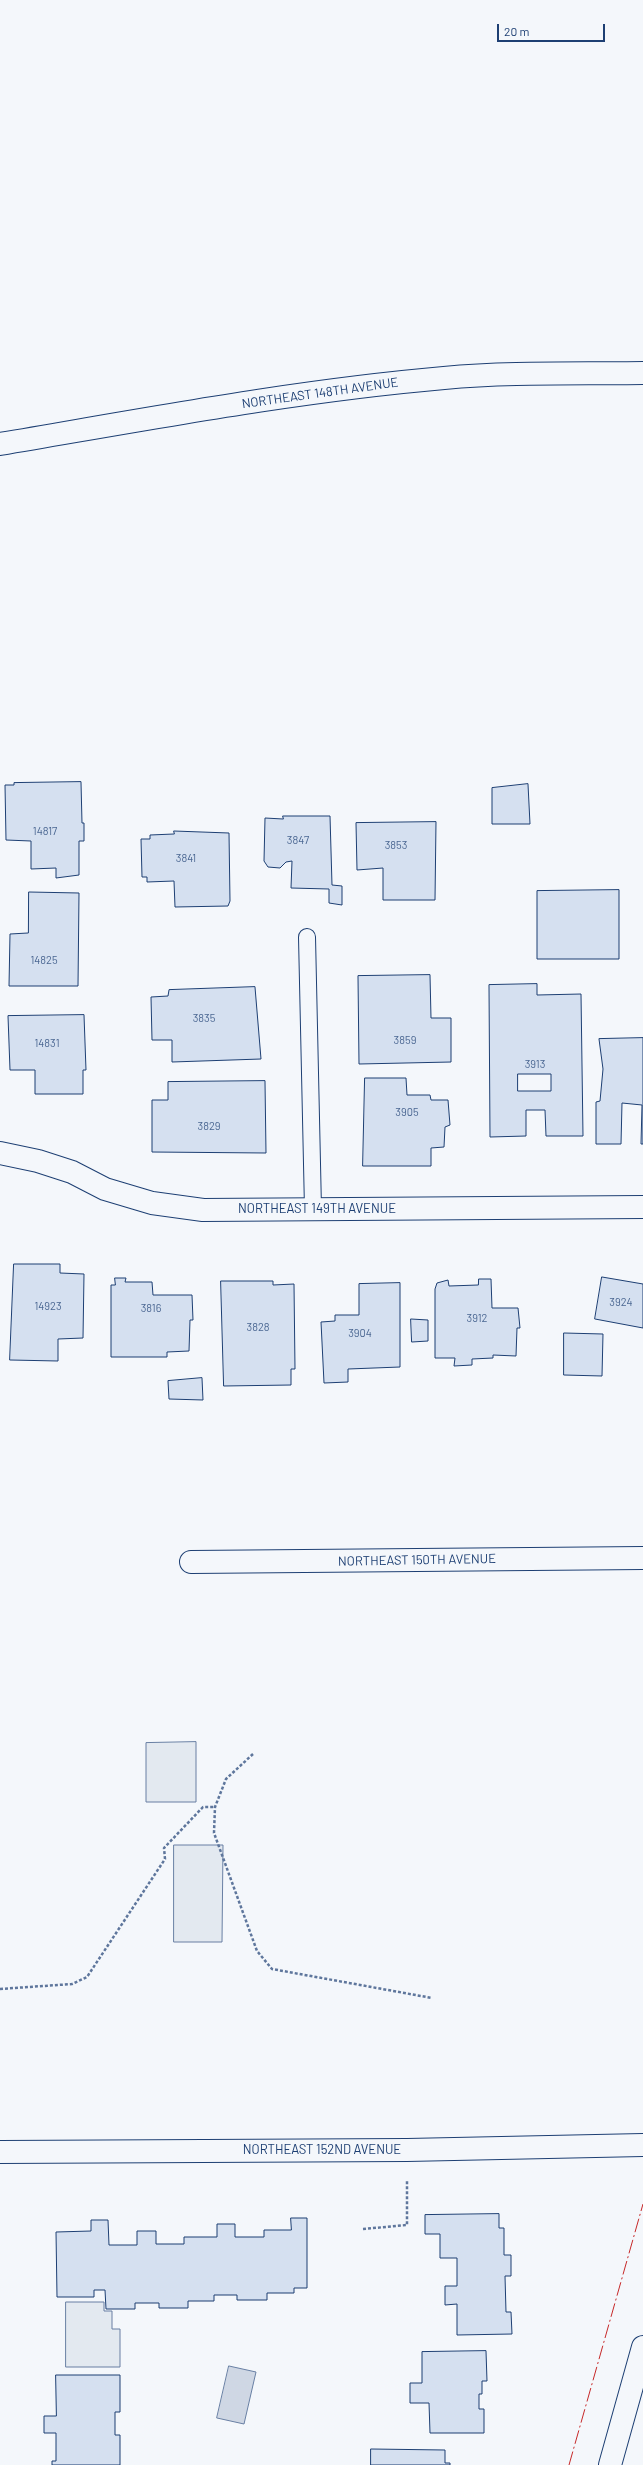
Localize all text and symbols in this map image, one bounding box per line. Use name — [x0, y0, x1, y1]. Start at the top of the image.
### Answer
scale bar — [499, 16, 607, 42]
text: 20 m — [504, 24, 530, 38]
street label: NORTHEAST 148TH AVENUE — [241, 374, 399, 412]
house number: 14817 — [33, 824, 57, 838]
house number: 3847 — [287, 833, 309, 847]
house number: 3853 — [385, 838, 407, 852]
house number: 3841 — [176, 851, 196, 865]
house number: 14825 — [30, 953, 58, 967]
house number: 3835 — [193, 1011, 215, 1025]
house number: 3859 — [394, 1033, 416, 1047]
house number: 14831 — [34, 1036, 60, 1050]
house number: 3913 — [525, 1057, 545, 1071]
house number: 3905 — [395, 1105, 419, 1119]
house number: 3829 — [197, 1119, 221, 1133]
street label: NORTHEAST 149TH AVENUE — [238, 1201, 396, 1217]
house number: 3924 — [609, 1295, 633, 1309]
house number: 14923 — [34, 1299, 62, 1313]
house number: 3816 — [141, 1301, 161, 1315]
house number: 3912 — [467, 1311, 487, 1325]
house number: 3828 — [246, 1320, 270, 1334]
house number: 3904 — [348, 1326, 372, 1340]
street label: NORTHEAST 150TH AVENUE — [338, 1551, 496, 1569]
street label: NORTHEAST 152ND AVENUE — [243, 2142, 401, 2158]

